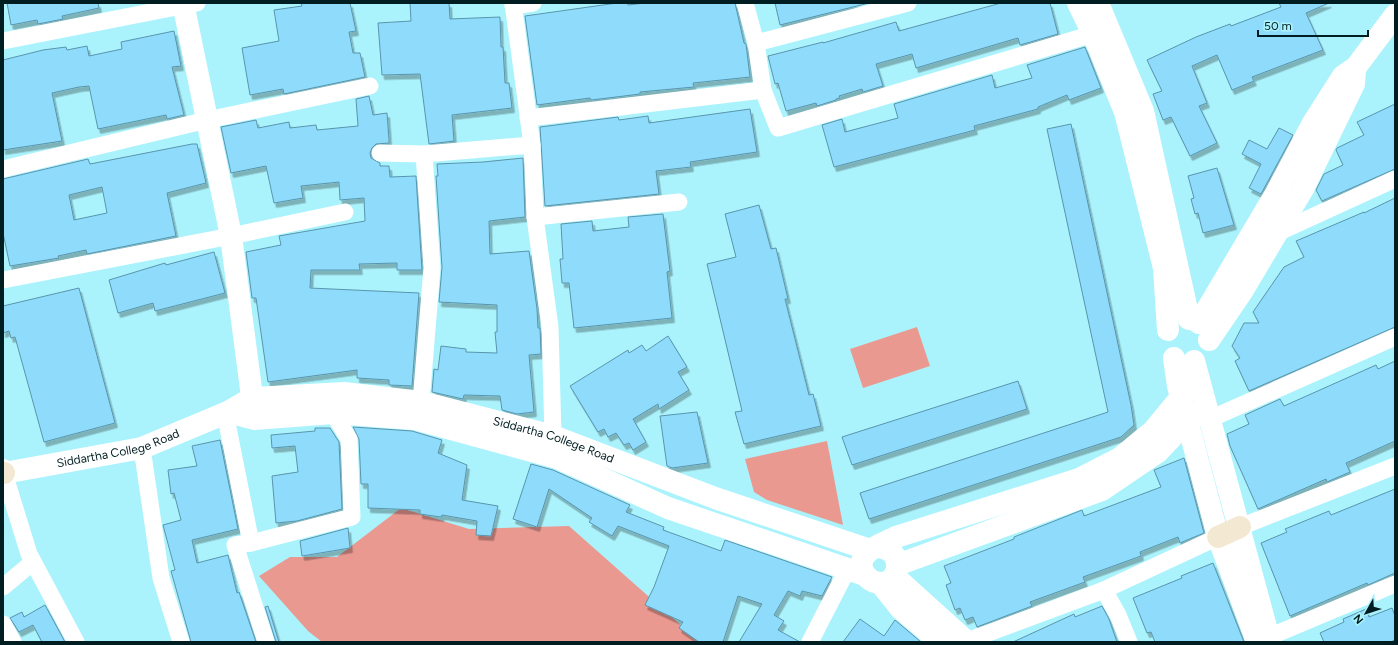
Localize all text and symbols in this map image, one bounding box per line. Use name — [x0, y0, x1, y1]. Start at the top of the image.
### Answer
scale bar — [1258, 12, 1368, 38]
text: 50 m — [1264, 19, 1292, 33]
street label: Siddartha College Road — [492, 414, 616, 466]
street label: Siddartha College Road — [55, 426, 181, 470]
north arrow — [1346, 593, 1386, 633]
text: N — [1351, 612, 1366, 626]

